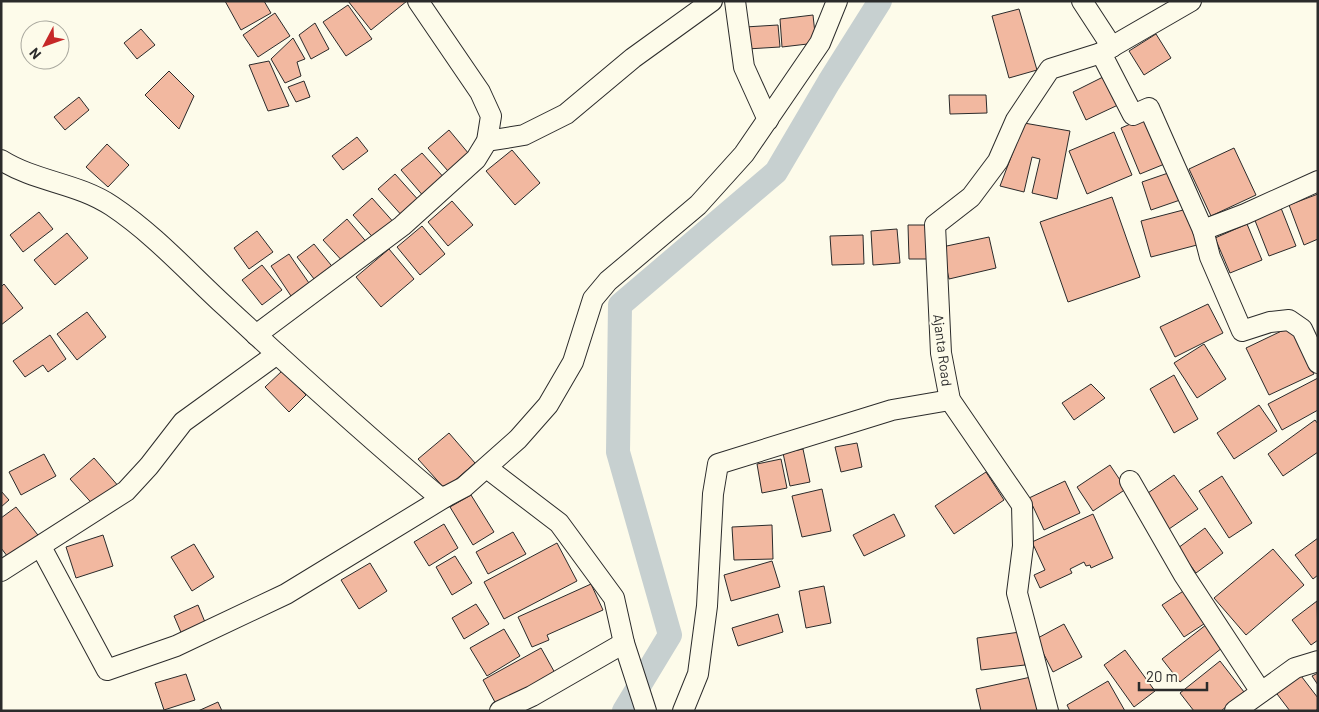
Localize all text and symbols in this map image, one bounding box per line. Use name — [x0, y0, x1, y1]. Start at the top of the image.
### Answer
north arrow — [20, 20, 70, 70]
text: N — [25, 45, 44, 63]
street label: Ajanta Road — [930, 313, 956, 387]
scale bar — [1139, 660, 1206, 692]
text: 20 m — [1146, 667, 1178, 685]

